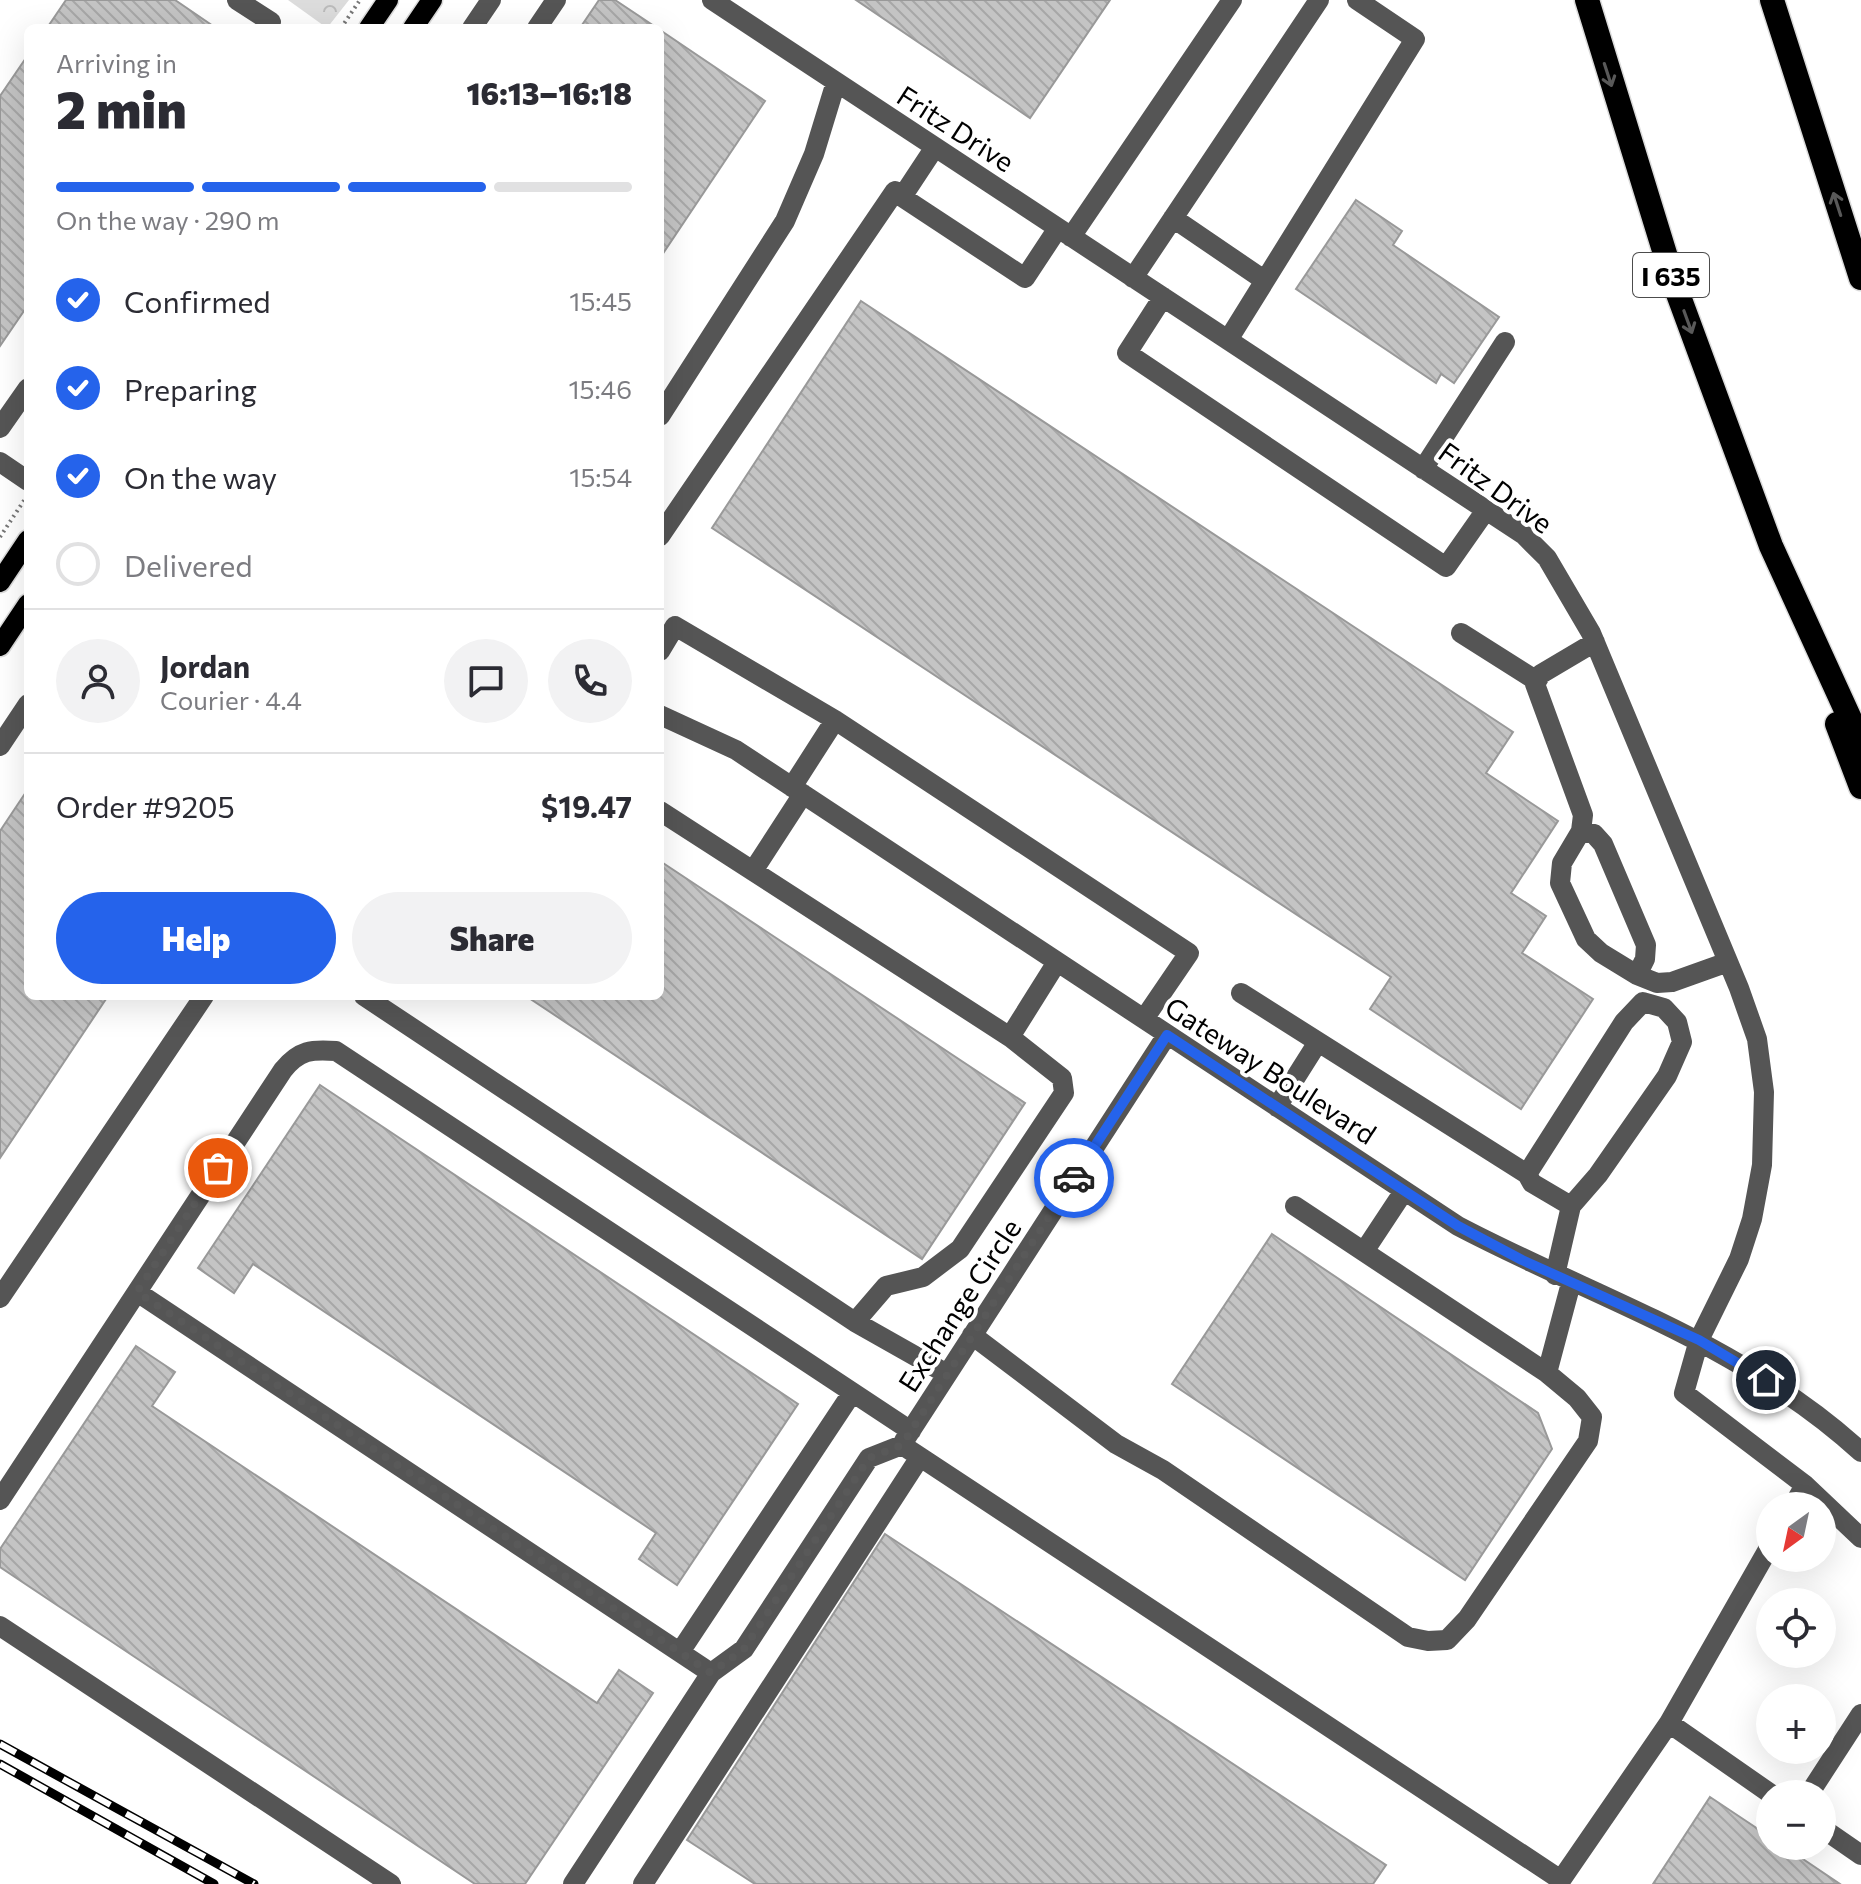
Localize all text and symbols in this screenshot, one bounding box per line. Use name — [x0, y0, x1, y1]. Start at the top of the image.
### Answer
text: Arriving in — [56, 47, 177, 78]
one-way arrow — [1602, 62, 1616, 87]
text: 16:13–16:18 — [467, 74, 632, 111]
text: 2 min — [56, 76, 187, 140]
street label: Fritz Drive — [891, 78, 1021, 178]
one-way arrow — [1829, 191, 1844, 217]
text: On the way · 290 m — [56, 204, 280, 235]
road number: I 635 — [1633, 253, 1709, 297]
icon: check — [56, 278, 100, 322]
text: Confirmed — [124, 282, 271, 319]
text: 15:45 — [569, 285, 632, 316]
one-way arrow — [1682, 309, 1697, 334]
icon: check — [56, 366, 100, 410]
text: Preparing — [124, 370, 257, 407]
text: 15:46 — [568, 373, 632, 404]
street label: Fritz Drive — [1432, 434, 1560, 540]
icon: check — [56, 454, 100, 498]
text: On the way — [124, 458, 277, 495]
text: 15:54 — [569, 461, 632, 492]
text: Delivered — [124, 546, 253, 583]
button: person — [56, 639, 140, 723]
button: chat — [444, 639, 528, 723]
button: phone — [548, 639, 632, 723]
text: Jordan — [160, 647, 250, 684]
text: Courier · 4.4 — [160, 684, 302, 715]
text: Order #9205 — [56, 787, 235, 824]
text: $19.47 — [541, 787, 632, 824]
button: Help — [56, 892, 336, 984]
button: Share — [352, 892, 632, 984]
street label: Gateway Boulevard — [1159, 989, 1383, 1151]
pin — [184, 1134, 252, 1202]
courier — [1034, 1138, 1114, 1218]
icon: bag — [196, 1146, 240, 1190]
icon: car — [1052, 1156, 1096, 1200]
street label: Exchange Circle — [890, 1212, 1028, 1398]
pin — [1732, 1346, 1800, 1414]
icon: home — [1744, 1358, 1788, 1402]
north arrow — [1756, 1492, 1836, 1572]
map controls — [1756, 1492, 1836, 1860]
button: locate — [1756, 1588, 1836, 1668]
button: + — [1756, 1684, 1836, 1764]
button: − — [1756, 1780, 1836, 1860]

